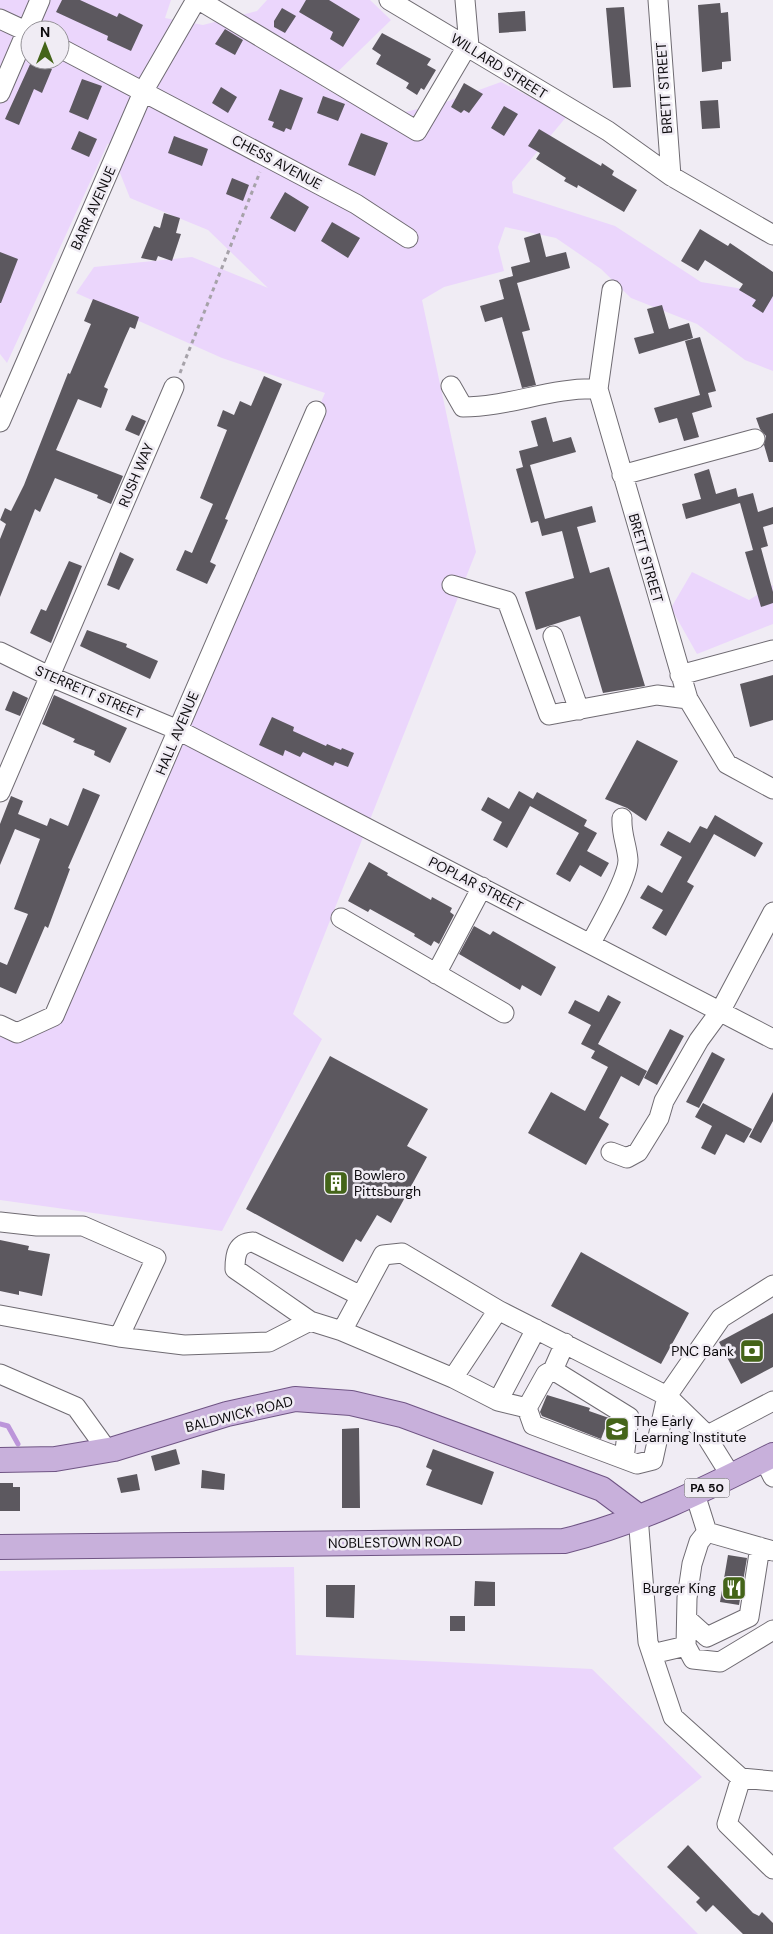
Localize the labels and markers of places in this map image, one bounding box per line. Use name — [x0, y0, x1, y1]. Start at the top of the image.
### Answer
place label: Bowlero Pittsburgh — [354, 1166, 421, 1200]
building icon: Bowlero Pittsburgh — [323, 1170, 349, 1196]
bank icon: PNC Bank — [739, 1338, 765, 1364]
place label: PNC Bank — [671, 1342, 734, 1360]
place label: The Early Learning Institute — [634, 1412, 746, 1446]
school or university icon: The Early Learning Institute — [604, 1416, 630, 1442]
restaurant icon: Burger King — [721, 1575, 747, 1601]
place label: Burger King — [643, 1579, 716, 1597]

